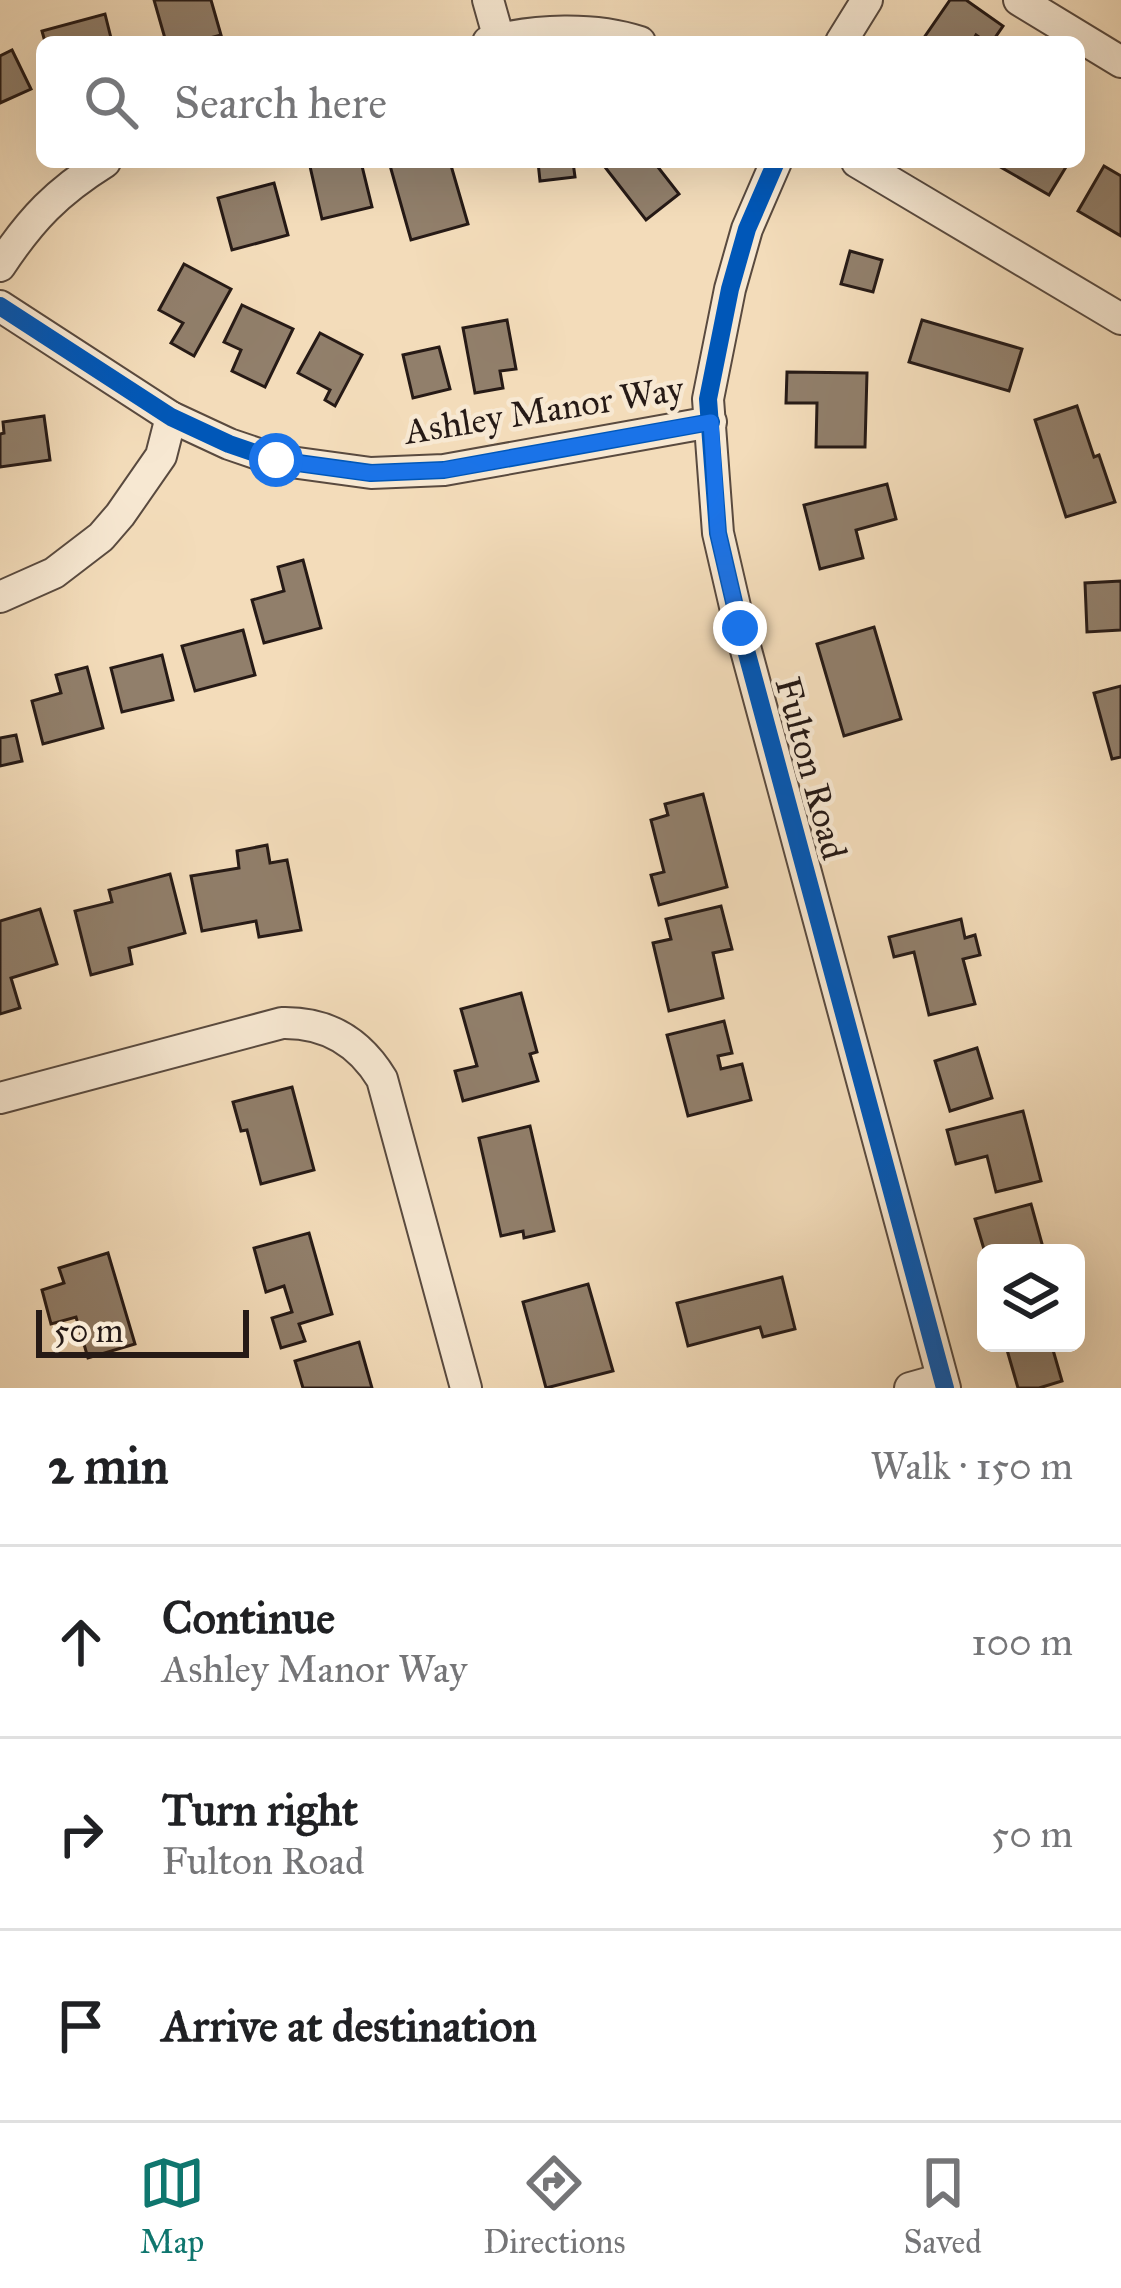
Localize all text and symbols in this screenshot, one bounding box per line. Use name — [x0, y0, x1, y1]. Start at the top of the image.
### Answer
search box — [36, 36, 1085, 168]
icon: search — [78, 69, 144, 135]
text: Search here — [174, 75, 387, 130]
street label: Ashley Manor Way — [400, 366, 688, 454]
route start — [249, 433, 303, 487]
route end — [713, 601, 767, 655]
street label: Fulton Road — [766, 672, 856, 864]
map controls — [977, 1244, 1085, 1352]
button: layers — [977, 1244, 1085, 1352]
scale bar — [36, 1304, 249, 1357]
text: 50 m — [54, 1311, 123, 1351]
text: 2 min — [48, 1435, 169, 1497]
text: Walk · 150 m — [870, 1442, 1073, 1490]
text: Continue — [162, 1590, 335, 1645]
icon: ahead — [48, 1609, 114, 1675]
text: 100 m — [971, 1618, 1073, 1666]
text: Ashley Manor Way — [162, 1645, 467, 1693]
text: Turn right — [162, 1782, 358, 1837]
icon: right — [48, 1801, 114, 1867]
text: 50 m — [991, 1810, 1073, 1858]
text: Fulton Road — [162, 1837, 365, 1885]
icon: arrive — [48, 1993, 114, 2059]
text: Arrive at destination — [162, 1998, 537, 2053]
tab: Map — [139, 2150, 205, 2262]
tab: Directions — [483, 2150, 625, 2262]
tab: Saved — [904, 2150, 982, 2262]

